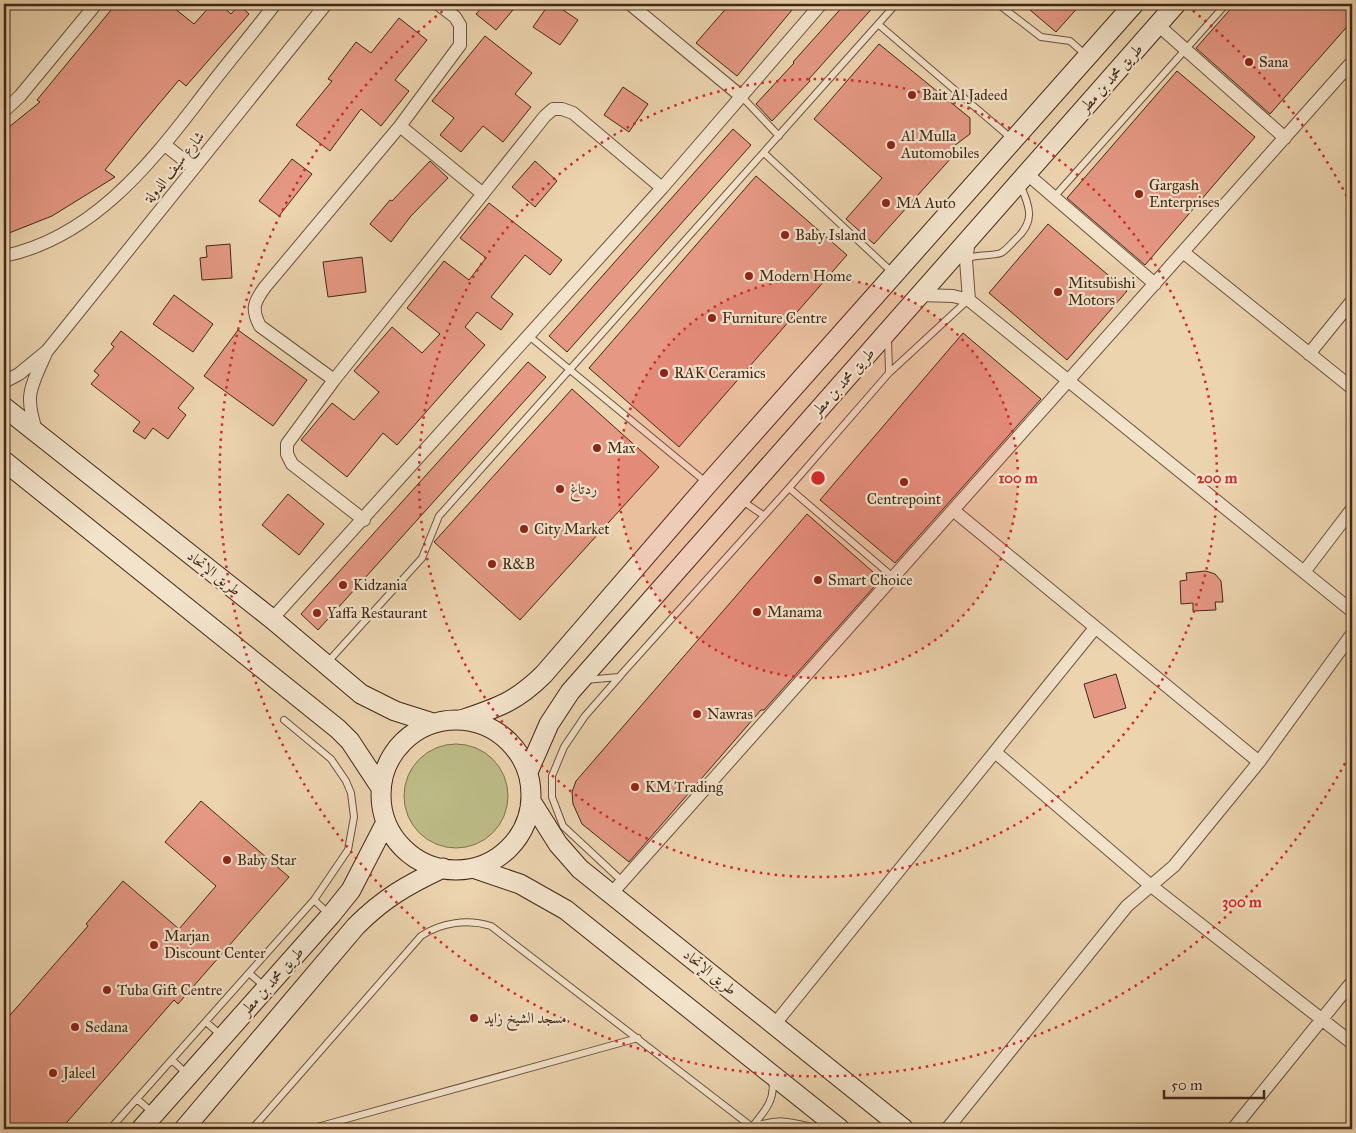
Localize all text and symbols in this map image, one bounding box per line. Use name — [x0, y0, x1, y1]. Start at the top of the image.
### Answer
street label: طريق محمد بن مطر — [1074, 40, 1147, 118]
place label: Sana — [1259, 53, 1289, 71]
marker: Sana — [1243, 56, 1255, 68]
place label: Bait Al Jadeed — [922, 86, 1008, 105]
marker: Bait Al Jadeed — [906, 89, 918, 101]
place label: Al Mulla Automobiles — [900, 127, 979, 162]
street label: شارع سيف الدولة — [139, 128, 211, 210]
marker: Al Mulla Automobiles — [885, 139, 897, 151]
place label: Gargash Enterprises — [1149, 176, 1219, 211]
marker: Gargash Enterprises — [1133, 188, 1145, 200]
place label: MA Auto — [896, 194, 956, 212]
marker: MA Auto — [880, 197, 892, 209]
place label: Baby Island — [795, 226, 867, 244]
marker: Baby Island — [779, 229, 791, 241]
place label: Modern Home — [759, 267, 852, 285]
marker: Modern Home — [743, 270, 755, 282]
place label: Mitsubishi Motors — [1068, 274, 1136, 309]
marker: Mitsubishi Motors — [1052, 286, 1064, 298]
place label: Furniture Centre — [722, 309, 827, 327]
marker: Furniture Centre — [706, 312, 718, 324]
street label: طريق محمد بن مطر — [806, 344, 879, 422]
place label: RAK Ceramics — [674, 364, 765, 382]
marker: RAK Ceramics — [658, 367, 670, 379]
place label: Max — [607, 439, 636, 457]
marker: Max — [591, 442, 603, 454]
centre of rings — [809, 469, 827, 487]
text: 100 m — [998, 469, 1038, 487]
text: 200 m — [1197, 469, 1238, 487]
marker: Centrepoint — [898, 476, 910, 488]
place label: ردتاغ — [570, 480, 597, 502]
marker: ردتاغ — [554, 483, 566, 495]
place label: Centrepoint — [867, 490, 942, 508]
place label: City Market — [534, 520, 610, 538]
marker: City Market — [518, 523, 530, 535]
street label: طريق اﻹتحاد — [182, 546, 245, 602]
place label: R&B — [502, 555, 535, 573]
marker: R&B — [486, 558, 498, 570]
place label: Smart Choice — [828, 571, 913, 589]
marker: Smart Choice — [812, 574, 824, 586]
place label: Kidzania — [353, 576, 408, 594]
marker: Kidzania — [337, 579, 349, 591]
place label: Manama — [767, 603, 823, 621]
place label: Yaffa Restaurant — [327, 604, 428, 622]
marker: Manama — [751, 606, 763, 618]
marker: Yaffa Restaurant — [311, 607, 323, 619]
place label: Nawras — [707, 705, 753, 723]
marker: Nawras — [691, 708, 703, 720]
place label: KM Trading — [645, 778, 724, 796]
marker: KM Trading — [629, 781, 641, 793]
place label: Baby Star — [237, 851, 297, 869]
marker: Baby Star — [221, 854, 233, 866]
text: 300 m — [1222, 893, 1262, 912]
place label: Marjan Discount Center — [164, 927, 266, 962]
marker: Marjan Discount Center — [148, 939, 160, 951]
street label: طريق محمد بن مطر — [235, 943, 308, 1021]
street label: طريق اﻹتحاد — [678, 945, 740, 1001]
place label: Tuba Gift Centre — [117, 981, 222, 999]
marker: Tuba Gift Centre — [101, 984, 113, 996]
place label: مسجد الشيخ زايد — [484, 1009, 567, 1032]
marker: مسجد الشيخ زايد — [468, 1012, 480, 1024]
place label: Sedana — [85, 1018, 129, 1036]
marker: Sedana — [69, 1021, 81, 1033]
place label: Jaleel — [61, 1064, 97, 1083]
marker: Jaleel — [47, 1067, 59, 1079]
scale bar — [1164, 1068, 1264, 1100]
text: 50 m — [1171, 1076, 1203, 1094]

